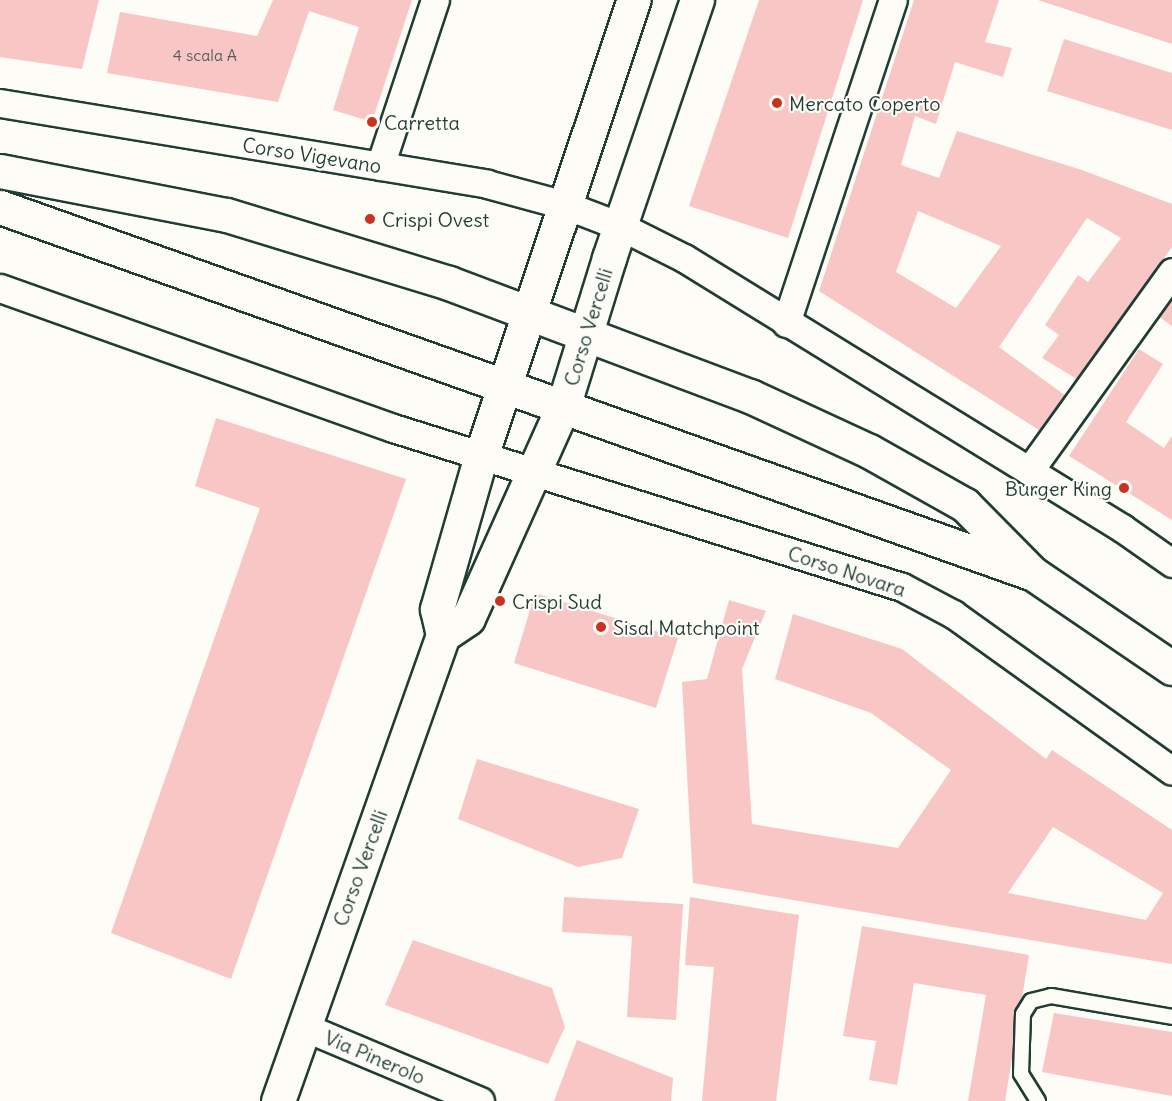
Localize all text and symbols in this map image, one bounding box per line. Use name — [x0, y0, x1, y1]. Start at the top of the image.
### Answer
house number: 4 scala A — [173, 45, 237, 65]
place label: Mercato Coperto — [789, 91, 941, 115]
marker: Mercato Coperto — [770, 96, 784, 110]
place label: Carretta — [384, 110, 460, 134]
marker: Carretta — [365, 115, 379, 129]
street label: Corso Vigevano — [241, 132, 383, 178]
place label: Crispi Ovest — [382, 207, 489, 231]
marker: Crispi Ovest — [363, 212, 377, 226]
street label: Corso Vercelli — [559, 265, 617, 389]
place label: Burger King — [1005, 476, 1112, 500]
marker: Burger King — [1117, 481, 1131, 495]
street label: Corso Novara — [785, 541, 909, 601]
place label: Crispi Sud — [512, 589, 602, 613]
marker: Crispi Sud — [493, 594, 507, 608]
place label: Sisal Matchpoint — [613, 615, 760, 639]
marker: Sisal Matchpoint — [594, 620, 608, 634]
street label: Corso Vercelli — [328, 807, 392, 929]
street label: Via Pinerolo — [321, 1025, 429, 1089]

